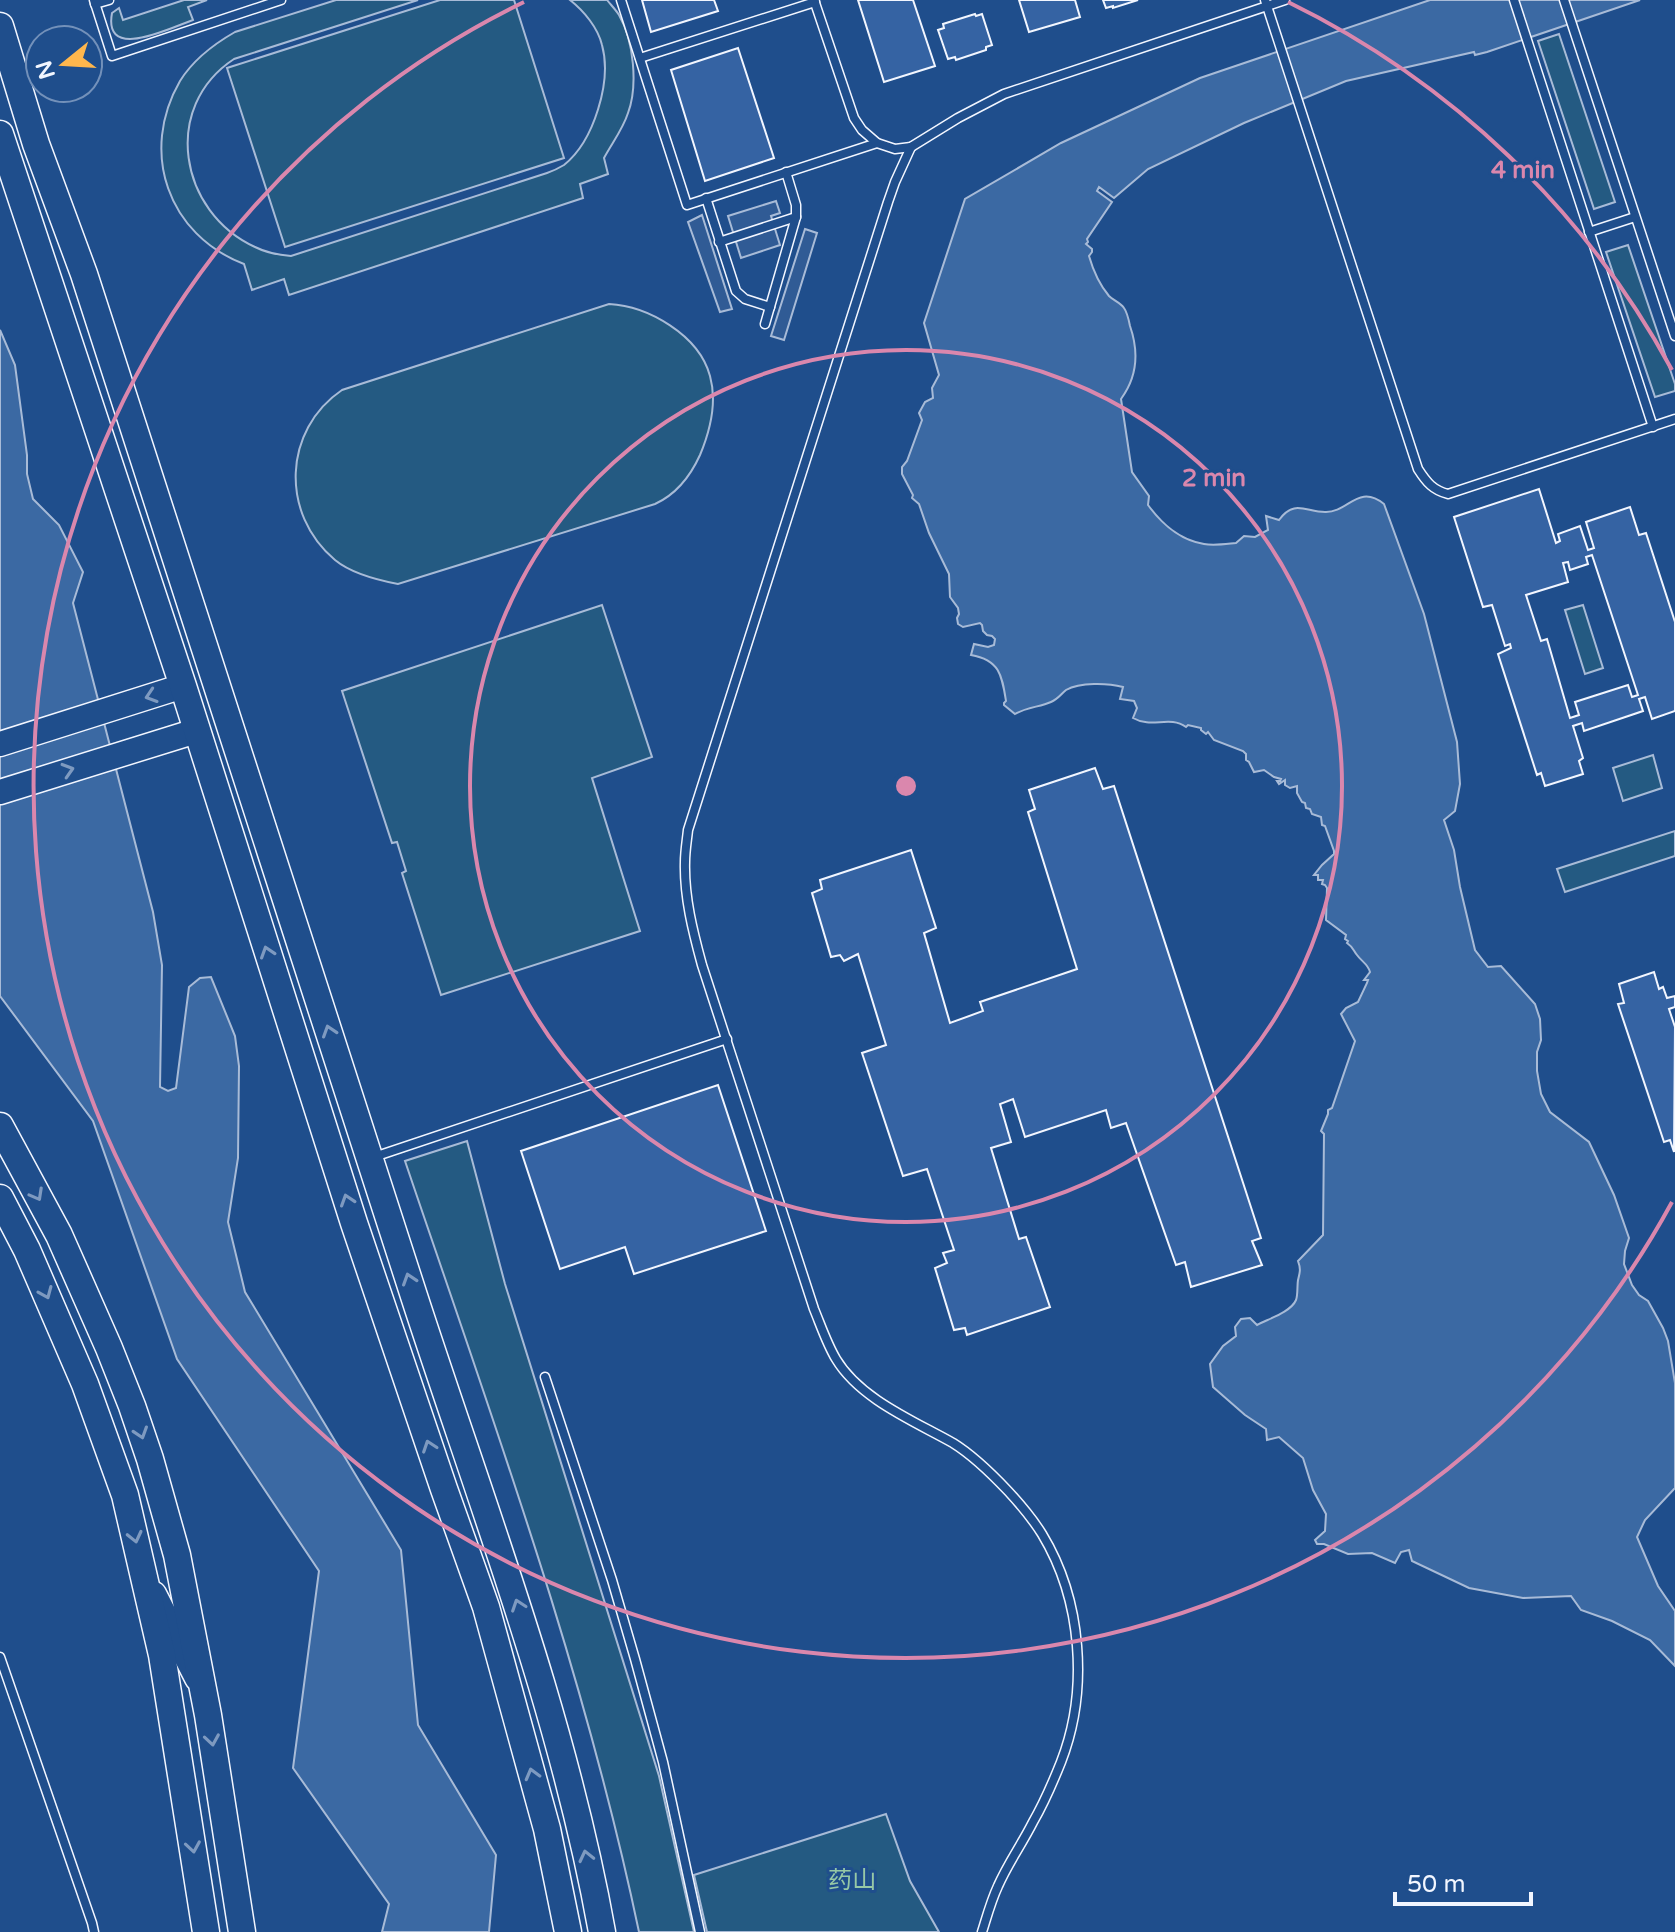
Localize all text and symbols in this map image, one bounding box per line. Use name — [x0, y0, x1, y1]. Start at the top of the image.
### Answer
north arrow — [24, 24, 104, 104]
text: N — [31, 57, 61, 82]
text: 4 min — [1491, 156, 1555, 185]
text: 2 min — [1182, 464, 1246, 493]
one-way arrow — [145, 686, 159, 702]
one-way arrow — [60, 764, 74, 780]
centre of rings — [892, 772, 920, 800]
one-way arrow — [260, 946, 276, 959]
one-way arrow — [322, 1025, 338, 1039]
one-way arrow — [27, 1187, 42, 1201]
one-way arrow — [340, 1193, 356, 1207]
one-way arrow — [402, 1272, 418, 1286]
one-way arrow — [36, 1285, 52, 1299]
one-way arrow — [132, 1425, 148, 1439]
one-way arrow — [423, 1440, 439, 1454]
one-way arrow — [126, 1530, 143, 1543]
one-way arrow — [511, 1599, 527, 1613]
one-way arrow — [202, 1733, 219, 1747]
one-way arrow — [525, 1767, 542, 1781]
one-way arrow — [184, 1841, 201, 1854]
one-way arrow — [578, 1849, 595, 1863]
scale bar — [1395, 1856, 1531, 1906]
park label: 药山 — [828, 1866, 876, 1895]
text: 50 m — [1407, 1870, 1465, 1899]

